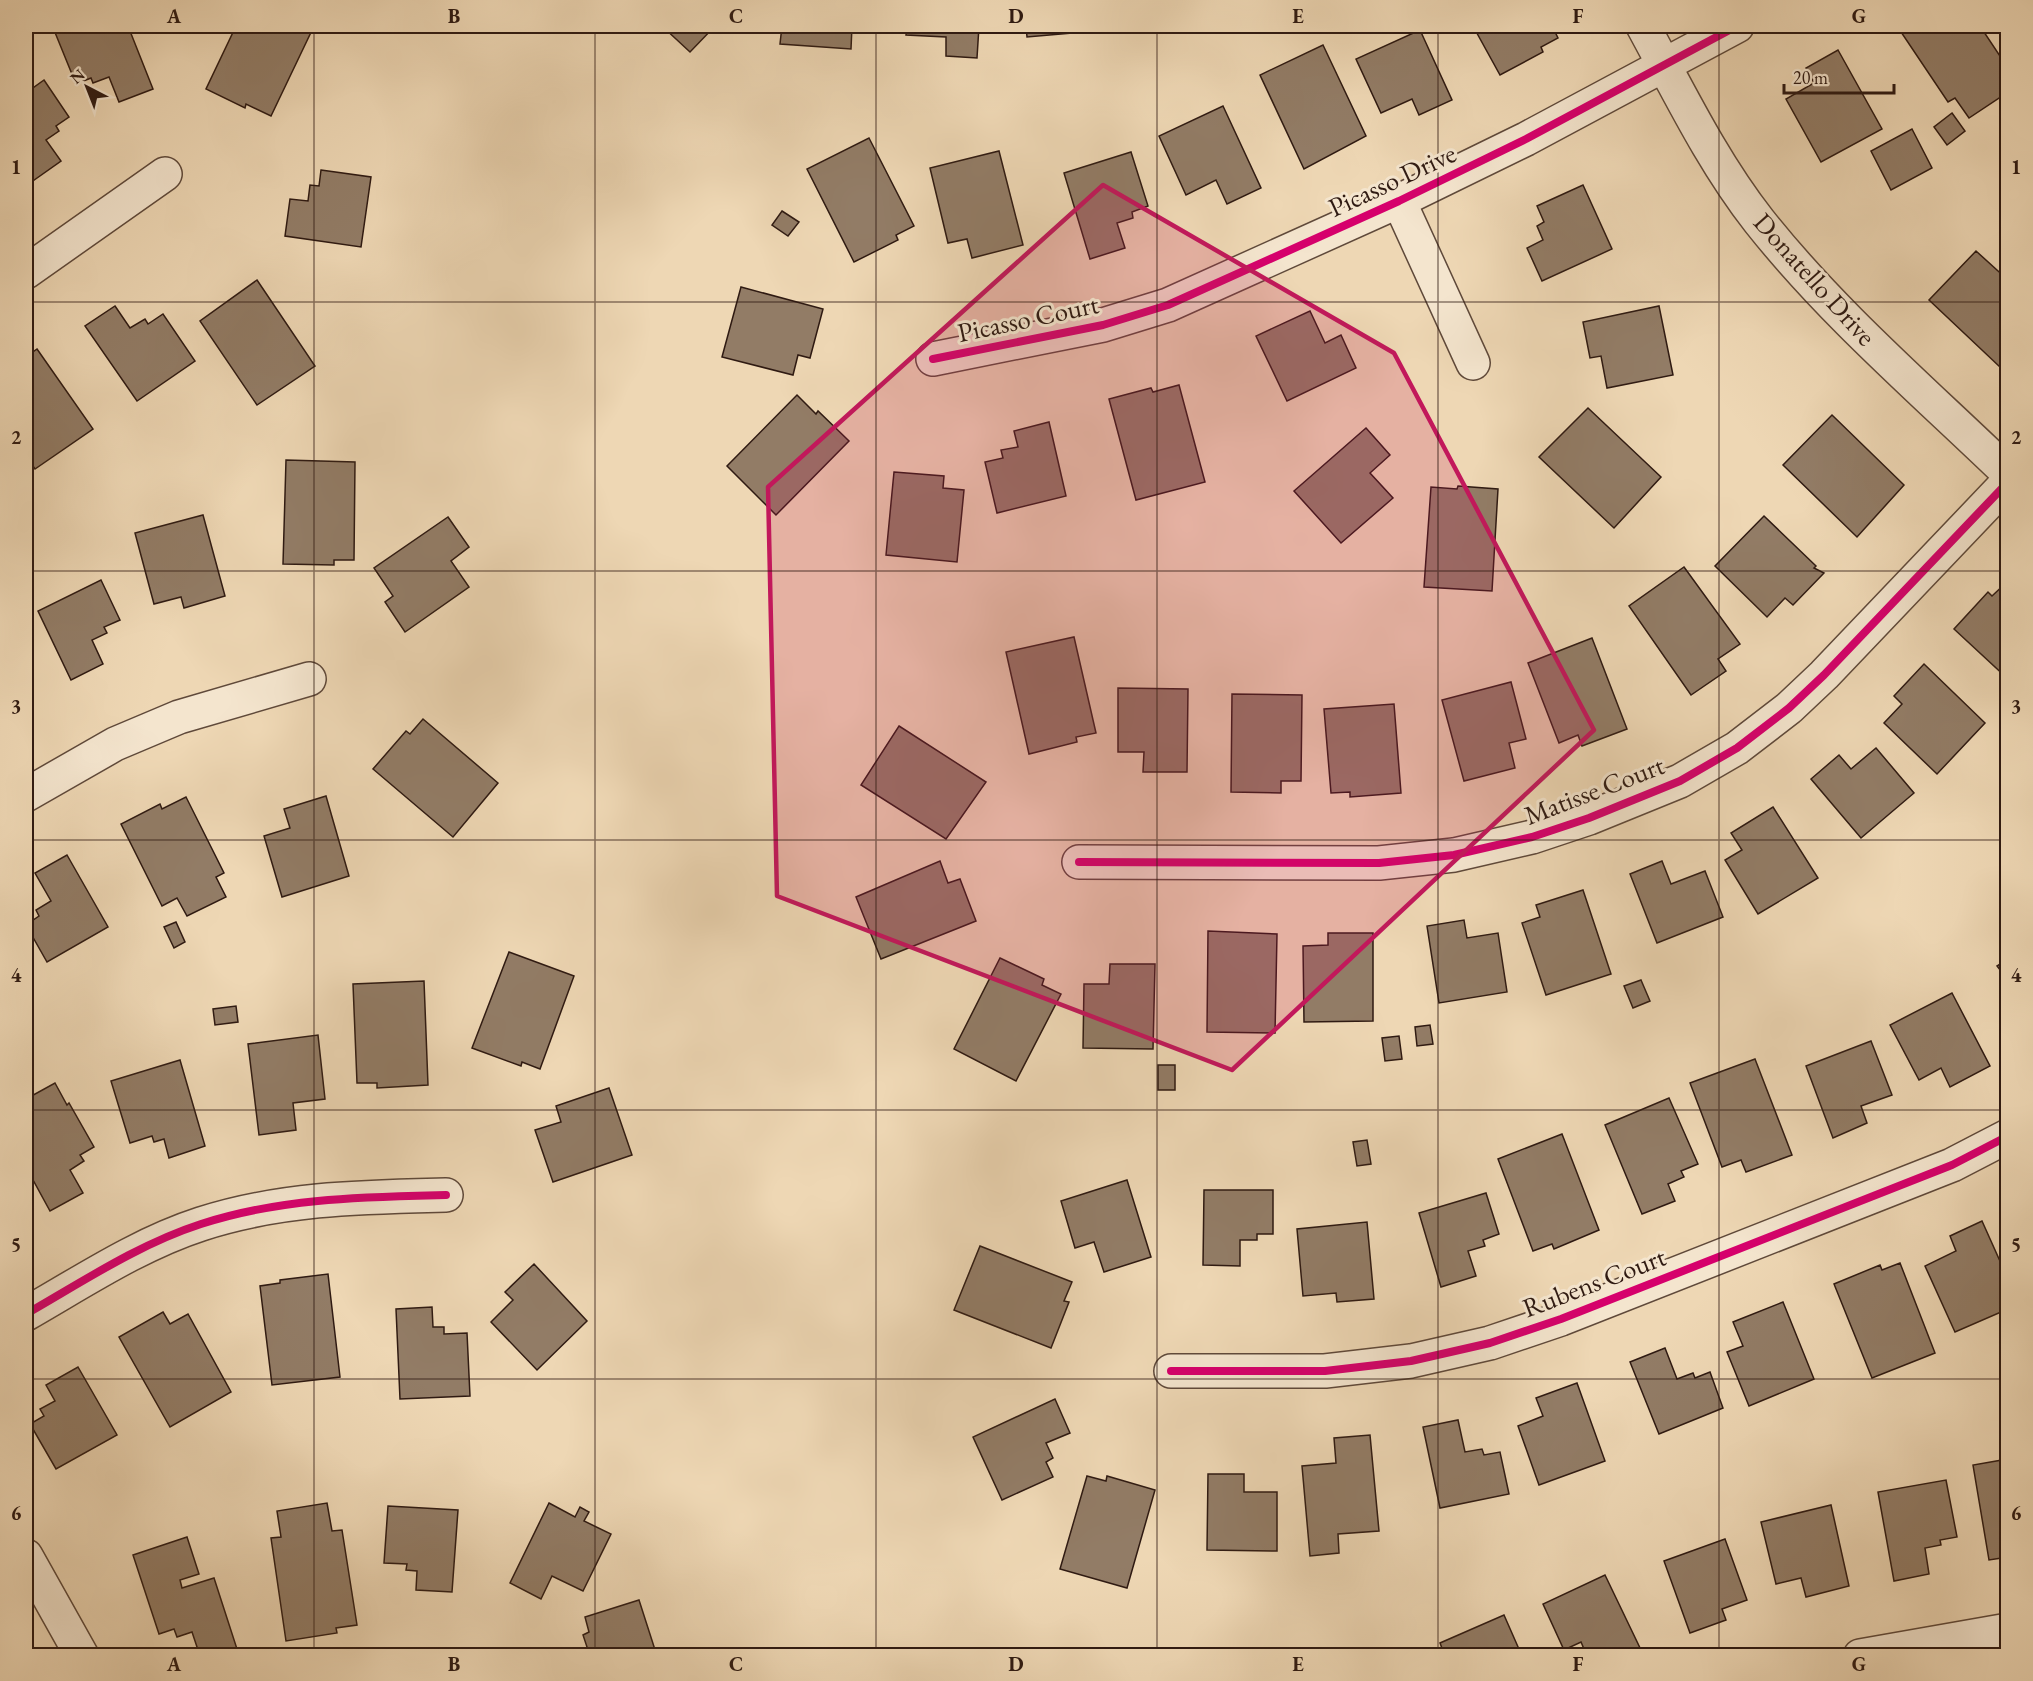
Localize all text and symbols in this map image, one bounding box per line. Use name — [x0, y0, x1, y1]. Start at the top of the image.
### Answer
text: A — [166, 3, 182, 29]
text: B — [448, 3, 460, 29]
text: C — [729, 3, 743, 29]
text: D — [1008, 3, 1024, 29]
text: E — [1292, 3, 1304, 29]
text: F — [1573, 3, 1584, 29]
text: G — [1852, 3, 1866, 29]
north arrow — [57, 57, 117, 117]
scale bar — [1784, 57, 1894, 95]
text: N — [65, 64, 89, 88]
text: 20 m — [1793, 66, 1828, 89]
street label: Picasso Drive — [1323, 135, 1461, 225]
text: 1 — [11, 154, 21, 180]
text: 1 — [2011, 154, 2021, 180]
street label: Donatello Drive — [1746, 205, 1884, 353]
street label: Picasso Court — [954, 286, 1102, 350]
text: 2 — [11, 424, 22, 450]
text: 2 — [2011, 424, 2022, 450]
text: 3 — [11, 693, 21, 719]
text: 3 — [2011, 693, 2021, 719]
street label: Matisse Court — [1519, 747, 1670, 833]
text: 4 — [11, 962, 22, 988]
text: 4 — [2011, 962, 2022, 988]
text: 5 — [11, 1231, 21, 1257]
text: 5 — [2011, 1231, 2021, 1257]
street label: Rubens Court — [1517, 1239, 1671, 1325]
text: 6 — [11, 1500, 22, 1526]
text: 6 — [2011, 1500, 2022, 1526]
text: A — [166, 1651, 182, 1677]
text: B — [448, 1651, 460, 1677]
text: C — [729, 1651, 743, 1677]
text: D — [1008, 1651, 1024, 1677]
text: E — [1292, 1651, 1304, 1677]
text: F — [1573, 1651, 1584, 1677]
text: G — [1852, 1651, 1866, 1677]

